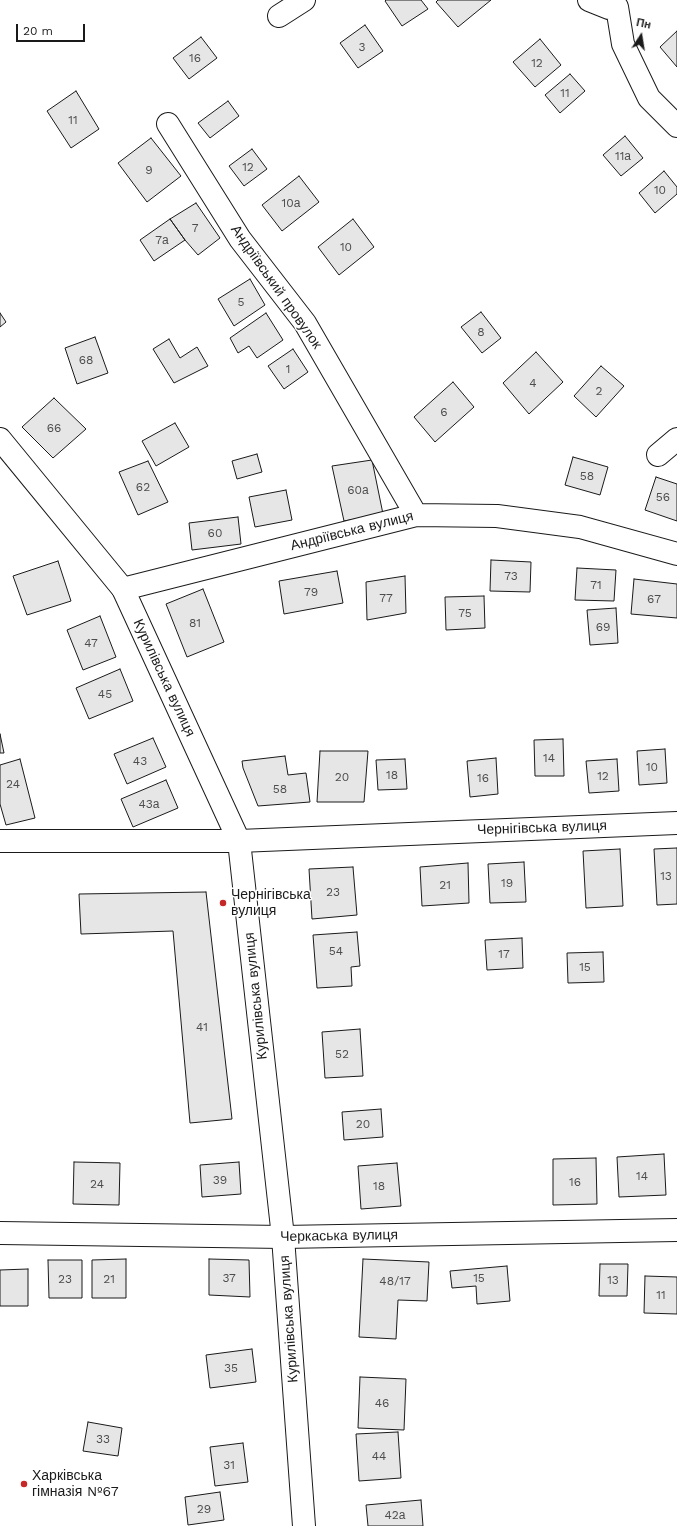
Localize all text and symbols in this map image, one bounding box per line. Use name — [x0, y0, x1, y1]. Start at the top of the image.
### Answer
scale bar — [18, 16, 87, 42]
north arrow — [621, 16, 661, 56]
text: Пн — [635, 16, 652, 32]
text: 20 m — [23, 24, 53, 38]
house number: 3 — [359, 40, 365, 54]
house number: 16 — [189, 51, 201, 65]
house number: 12 — [531, 56, 543, 70]
house number: 11 — [560, 86, 570, 100]
house number: 11 — [68, 113, 78, 127]
house number: 11а — [615, 149, 631, 163]
house number: 12 — [242, 160, 254, 174]
house number: 9 — [145, 163, 153, 177]
house number: 10 — [654, 183, 666, 197]
house number: 10а — [282, 196, 300, 210]
house number: 7 — [192, 221, 198, 235]
street label: Андріївський провулок — [227, 222, 325, 352]
house number: 7а — [155, 233, 169, 247]
house number: 10 — [340, 240, 352, 254]
house number: 5 — [238, 295, 244, 309]
house number: 8 — [477, 325, 485, 339]
house number: 68 — [79, 353, 93, 367]
house number: 1 — [286, 362, 290, 376]
house number: 4 — [529, 376, 537, 390]
house number: 2 — [596, 384, 602, 398]
house number: 6 — [440, 405, 448, 419]
house number: 66 — [47, 421, 61, 435]
house number: 58 — [580, 469, 594, 483]
house number: 62 — [136, 480, 150, 494]
house number: 60а — [347, 483, 369, 497]
house number: 56 — [656, 490, 670, 504]
street label: Андріївська вулиця — [289, 508, 415, 554]
house number: 60 — [208, 526, 222, 540]
house number: 73 — [504, 569, 518, 583]
house number: 71 — [590, 578, 602, 592]
house number: 79 — [304, 585, 318, 599]
house number: 77 — [379, 591, 393, 605]
house number: 67 — [647, 592, 661, 606]
house number: 75 — [458, 606, 472, 620]
house number: 81 — [189, 616, 201, 630]
street label: Курилівська вулиця — [129, 617, 199, 739]
house number: 69 — [596, 620, 610, 634]
house number: 47 — [84, 636, 98, 650]
house number: 45 — [98, 687, 112, 701]
house number: 14 — [543, 751, 555, 765]
house number: 43 — [133, 754, 147, 768]
house number: 10 — [646, 760, 658, 774]
house number: 18 — [386, 768, 398, 782]
house number: 12 — [597, 769, 609, 783]
house number: 20 — [335, 770, 349, 784]
house number: 16 — [477, 771, 489, 785]
house number: 24 — [6, 777, 20, 791]
house number: 58 — [273, 782, 287, 796]
house number: 43а — [138, 797, 160, 811]
street label: Чернігівська вулиця — [477, 817, 607, 839]
house number: 13 — [660, 869, 672, 883]
house number: 19 — [501, 876, 513, 890]
house number: 21 — [439, 878, 451, 892]
house number: 23 — [326, 885, 340, 899]
place label: Чернігівська вулиця — [231, 887, 311, 920]
marker: Чернігівська вулиця — [218, 898, 228, 908]
street label: Курилівська вулиця — [241, 932, 271, 1060]
house number: 54 — [329, 944, 343, 958]
house number: 17 — [498, 947, 510, 961]
house number: 15 — [579, 960, 591, 974]
house number: 41 — [196, 1020, 208, 1034]
house number: 52 — [335, 1047, 349, 1061]
house number: 20 — [356, 1117, 370, 1131]
house number: 14 — [636, 1169, 648, 1183]
house number: 39 — [213, 1173, 227, 1187]
house number: 16 — [569, 1175, 581, 1189]
house number: 24 — [90, 1177, 104, 1191]
house number: 18 — [373, 1179, 385, 1193]
street label: Черкаська вулиця — [280, 1227, 398, 1245]
street label: Курилівська вулиця — [276, 1255, 302, 1383]
house number: 37 — [222, 1271, 236, 1285]
house number: 15 — [473, 1271, 485, 1285]
house number: 23 — [58, 1272, 72, 1286]
house number: 21 — [103, 1272, 115, 1286]
house number: 13 — [607, 1273, 619, 1287]
house number: 48/17 — [379, 1274, 411, 1288]
house number: 11 — [656, 1288, 666, 1302]
house number: 35 — [224, 1361, 238, 1375]
house number: 46 — [375, 1396, 389, 1410]
house number: 33 — [96, 1432, 110, 1446]
house number: 44 — [372, 1449, 386, 1463]
house number: 31 — [223, 1458, 235, 1472]
place label: Харківська гімназія №67 — [32, 1468, 119, 1500]
marker: Харківська гімназія №67 — [19, 1479, 29, 1489]
house number: 29 — [197, 1502, 211, 1516]
house number: 42а — [384, 1508, 406, 1522]

